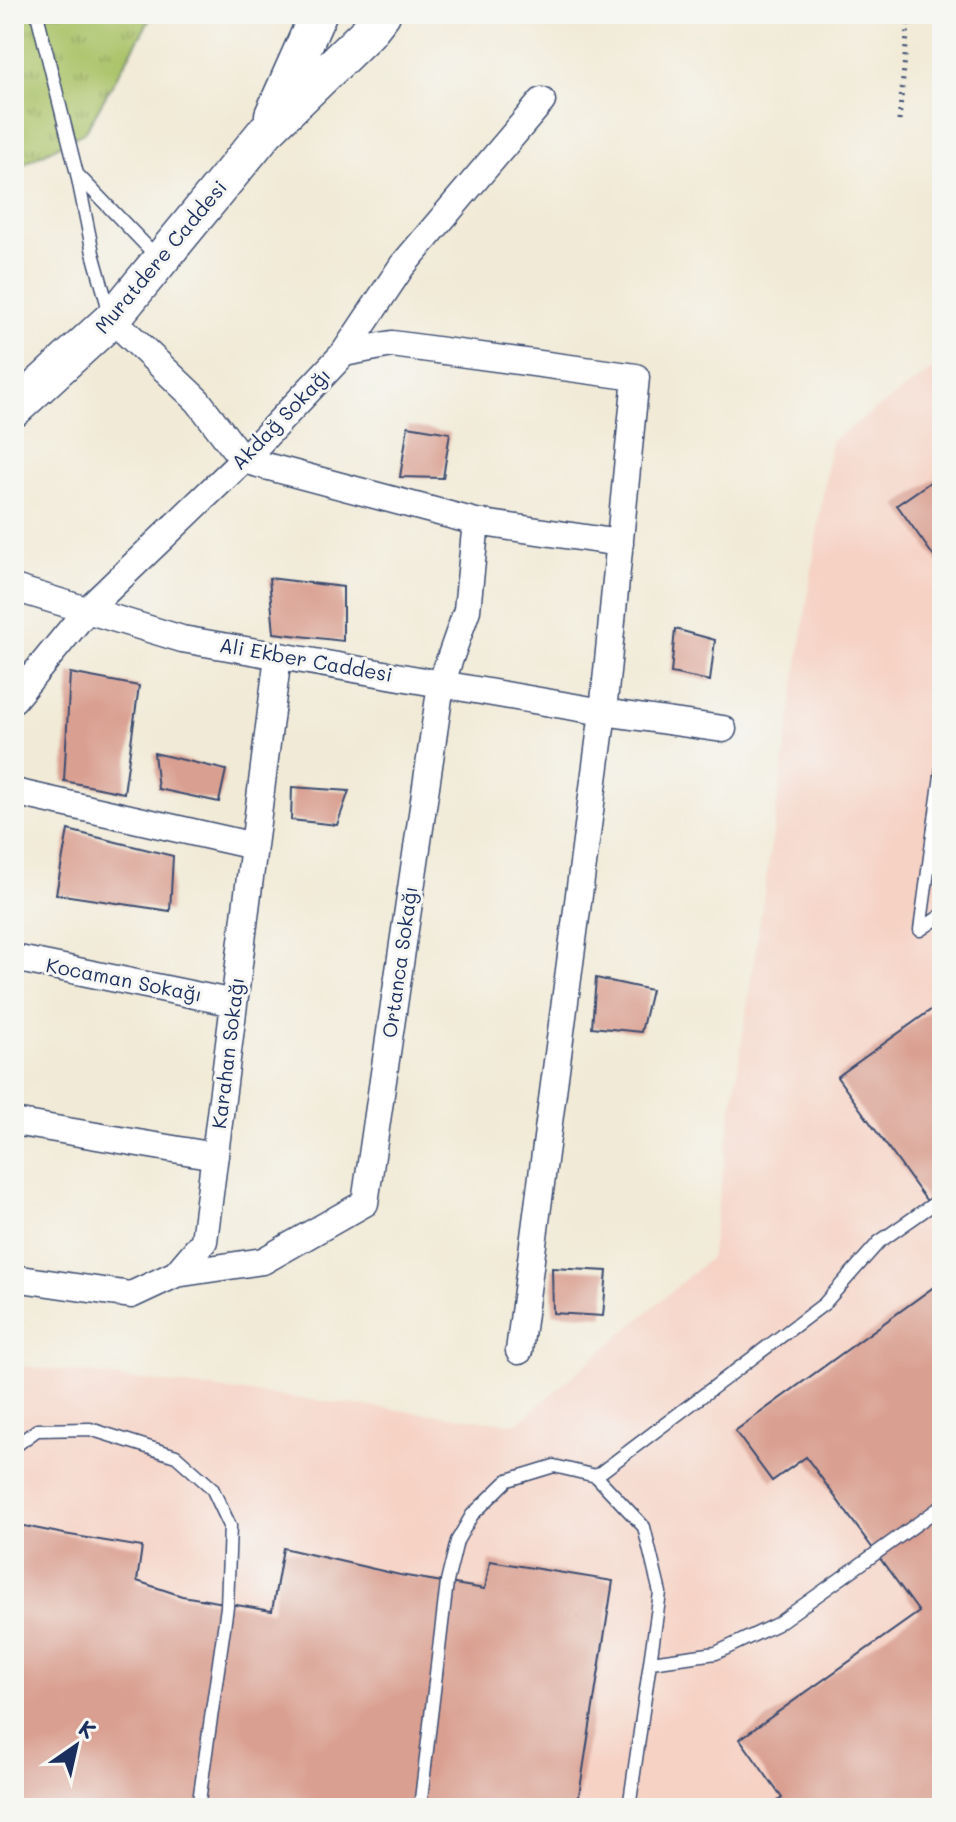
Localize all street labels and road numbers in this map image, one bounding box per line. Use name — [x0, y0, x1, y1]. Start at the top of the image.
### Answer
street label: Muratdere Caddesi — [88, 174, 232, 338]
street label: Akdağ Sokağı — [225, 362, 335, 475]
street label: Ali Ekber Caddesi — [218, 631, 395, 687]
street label: Ortanca Sokağı — [375, 884, 423, 1039]
street label: Kocaman Sokağı — [44, 951, 204, 1007]
street label: Karahan Sokağı — [205, 976, 249, 1130]

